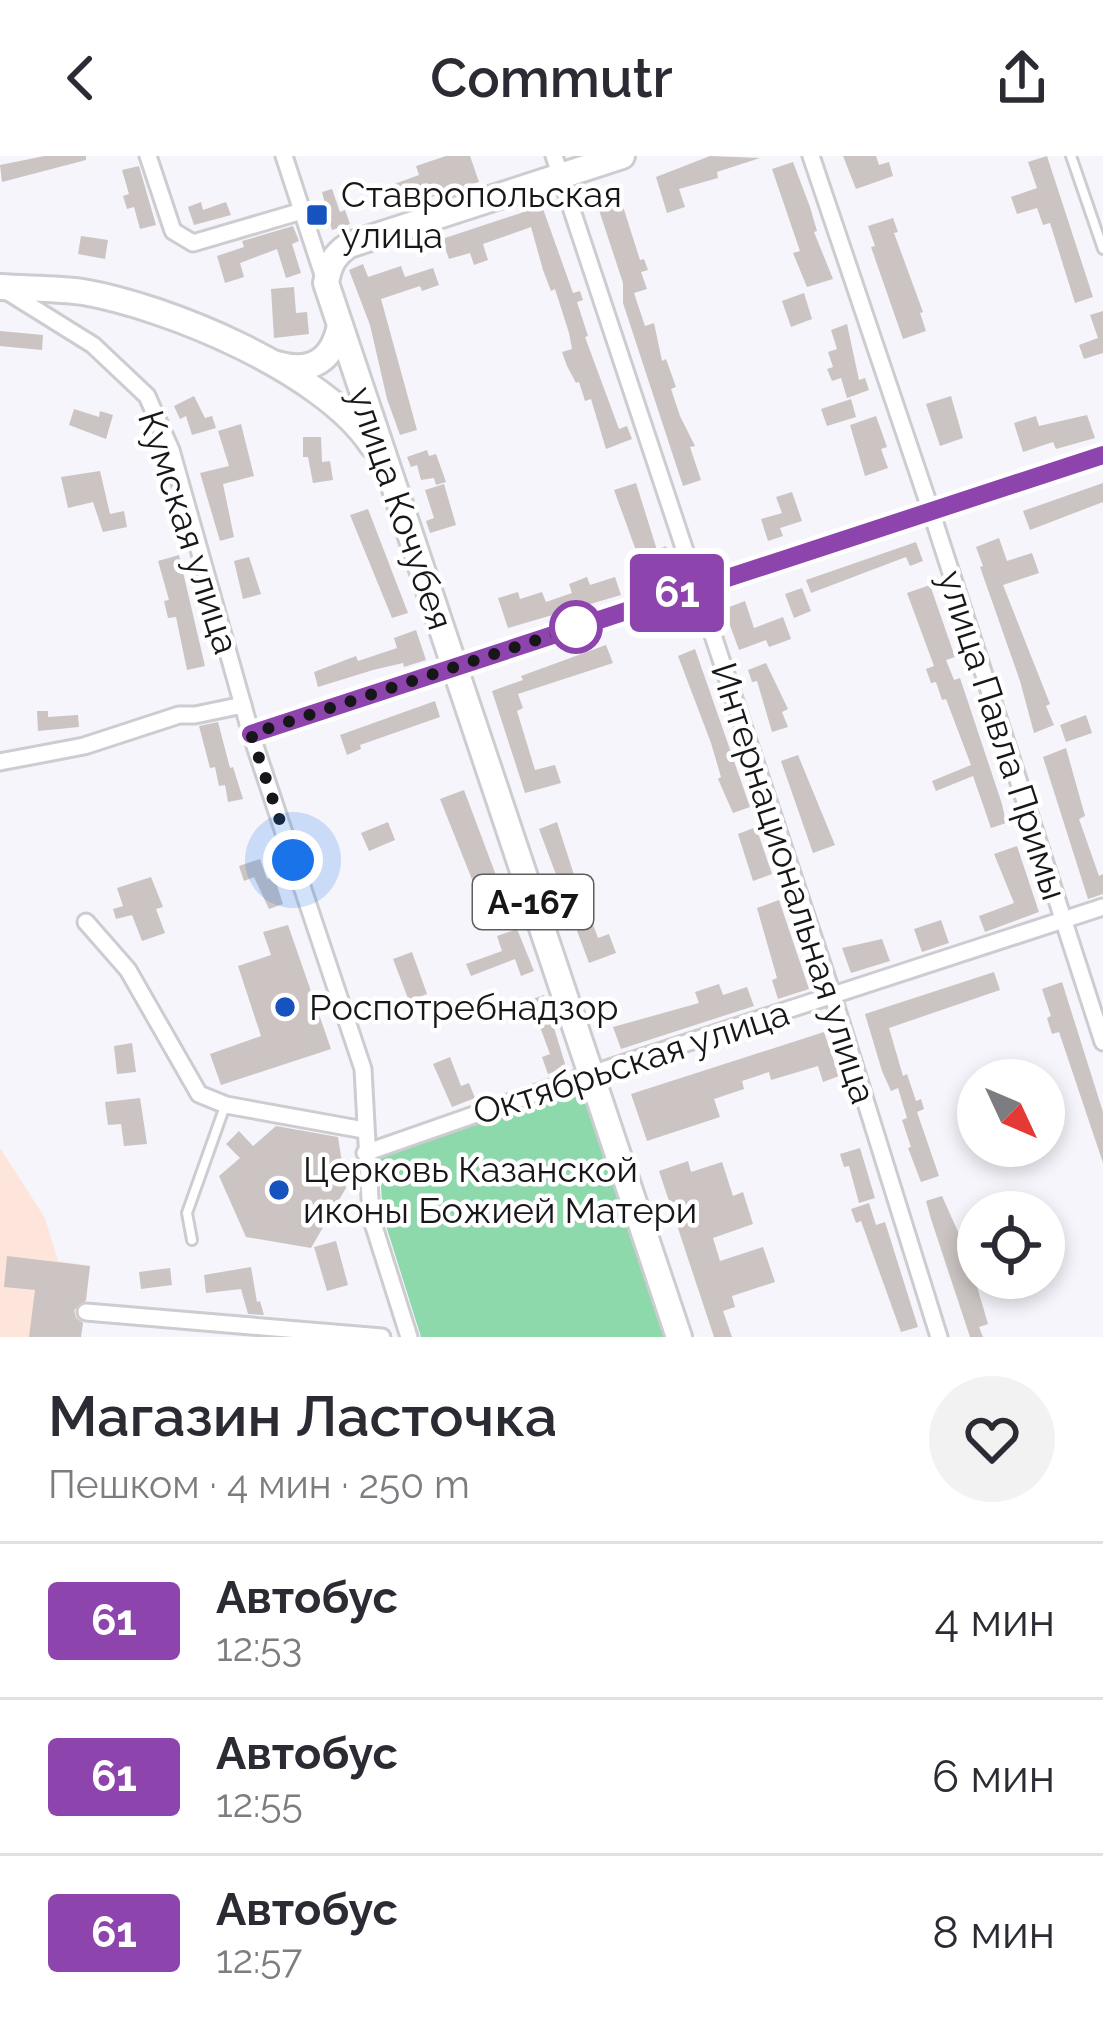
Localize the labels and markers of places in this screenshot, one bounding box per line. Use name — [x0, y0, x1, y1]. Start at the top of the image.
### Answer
place label: Ставропольская улица — [341, 173, 622, 256]
marker: Ставропольская улица — [304, 202, 330, 228]
unlabelled marker — [551, 602, 601, 652]
place label: Роспотребнадзор — [309, 986, 619, 1028]
marker: Роспотребнадзор — [272, 994, 298, 1020]
place label: Церковь Казанской иконы Божией Матери — [303, 1148, 697, 1231]
marker: Церковь Казанской иконы Божией Матери — [266, 1177, 292, 1203]

